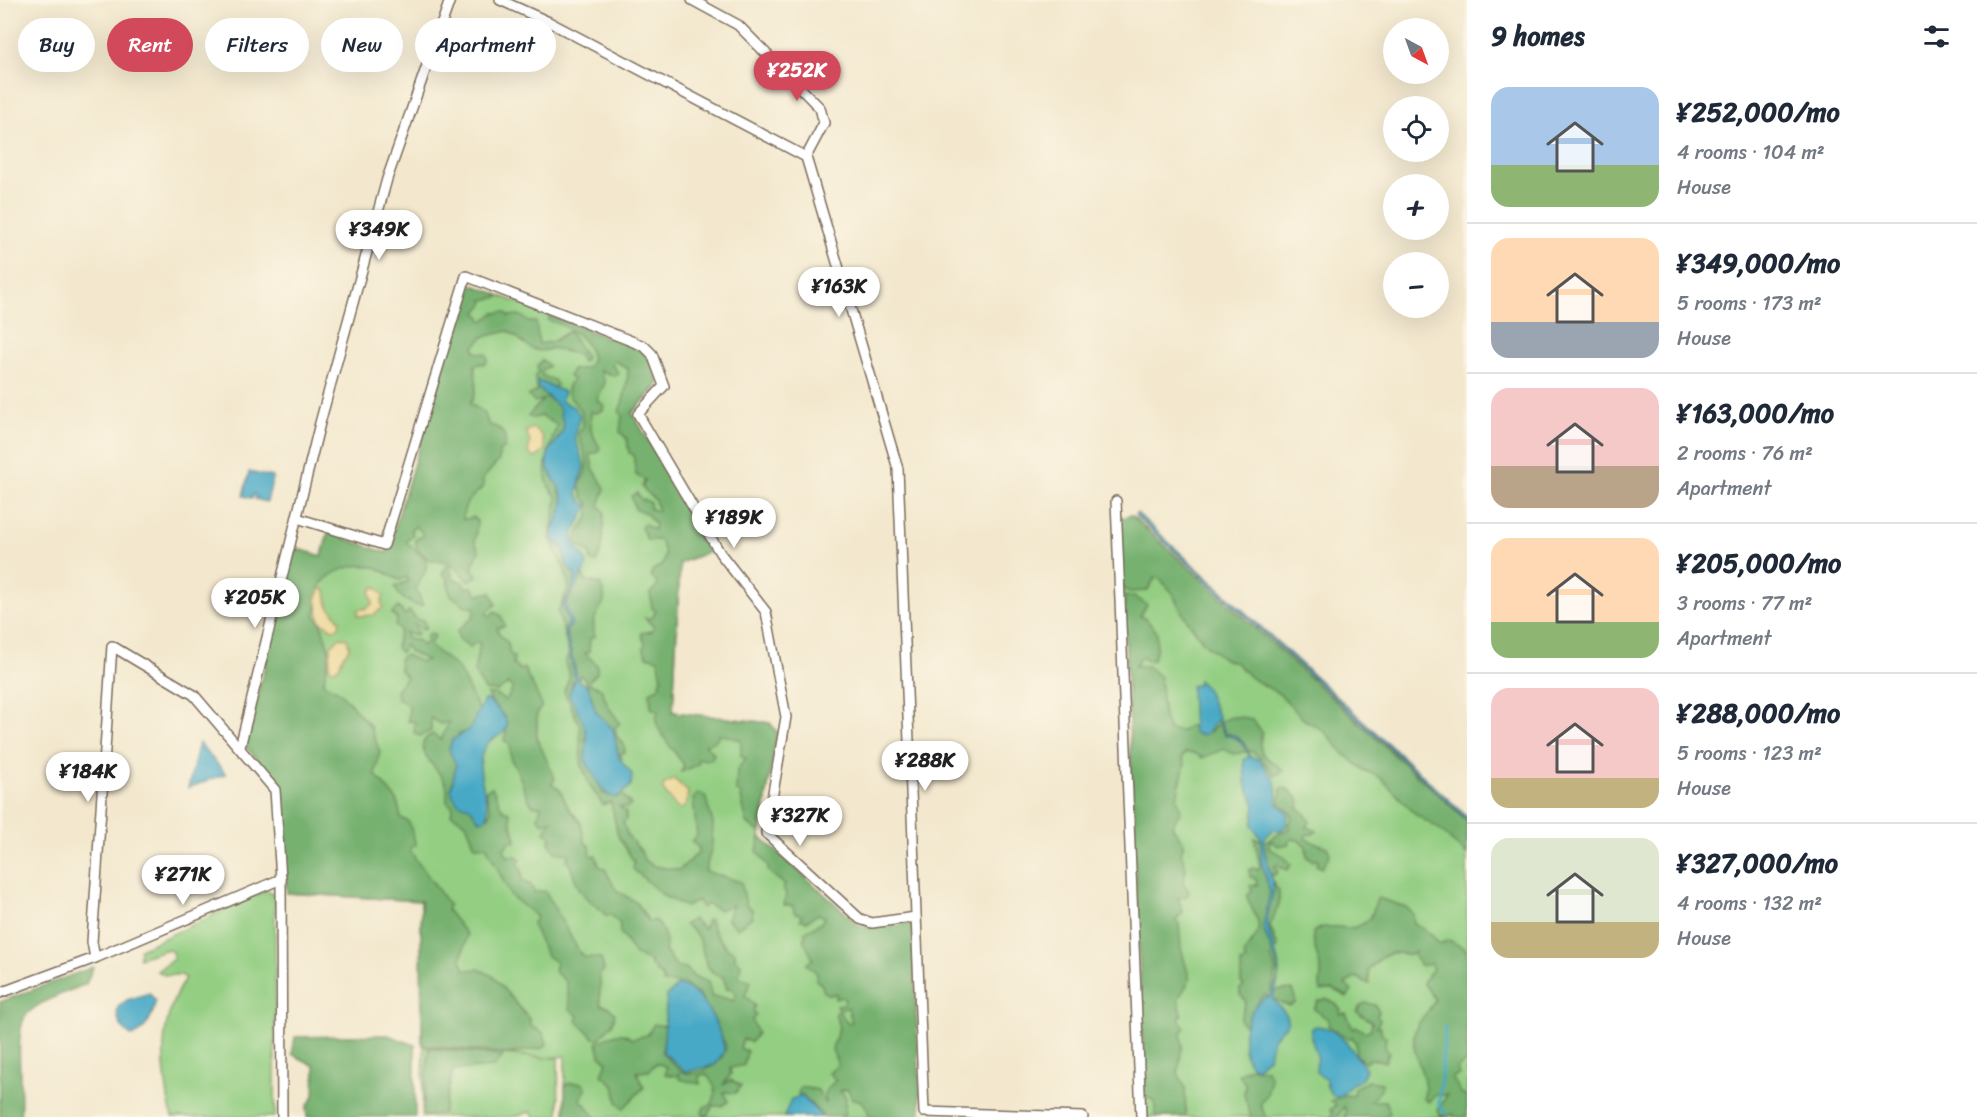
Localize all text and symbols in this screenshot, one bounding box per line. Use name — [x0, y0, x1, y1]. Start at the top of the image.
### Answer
text: 9 homes — [1491, 13, 1585, 59]
chip: Buy — [18, 18, 95, 72]
chip: Rent — [107, 18, 193, 72]
chip: Filters — [205, 18, 309, 72]
chip: New — [321, 18, 403, 72]
chip: Apartment — [415, 18, 556, 72]
north arrow — [1383, 18, 1449, 84]
map controls — [1383, 18, 1449, 318]
icon: filters — [1920, 20, 1953, 53]
pin: ¥252K — [755, 51, 839, 102]
text: ¥252K — [768, 53, 826, 88]
text: ¥252,000/mo — [1677, 89, 1840, 135]
button: locate — [1383, 96, 1449, 162]
icon: home — [1539, 111, 1611, 183]
text: 4 rooms · 104 m² — [1677, 135, 1825, 170]
text: House — [1677, 170, 1731, 205]
button: + — [1383, 174, 1449, 240]
pin: ¥349K — [337, 210, 421, 261]
text: ¥349K — [349, 212, 409, 247]
text: ¥349,000/mo — [1677, 240, 1840, 286]
button: − — [1383, 252, 1449, 318]
icon: home — [1539, 262, 1611, 334]
pin: ¥163K — [797, 267, 881, 318]
text: ¥163K — [812, 269, 866, 304]
text: 5 rooms · 173 m² — [1677, 286, 1822, 321]
text: House — [1677, 321, 1731, 356]
text: ¥163,000/mo — [1677, 390, 1834, 436]
icon: home — [1539, 412, 1611, 484]
text: 2 rooms · 76 m² — [1677, 436, 1813, 471]
text: Apartment — [1677, 471, 1771, 506]
pin: ¥189K — [692, 498, 776, 549]
text: ¥189K — [706, 500, 762, 535]
text: ¥205,000/mo — [1677, 540, 1841, 586]
icon: home — [1539, 562, 1611, 634]
pin: ¥205K — [213, 578, 297, 629]
text: ¥205K — [225, 580, 285, 615]
text: 3 rooms · 77 m² — [1677, 586, 1812, 621]
text: Apartment — [1677, 621, 1771, 656]
text: ¥288,000/mo — [1677, 690, 1840, 736]
icon: home — [1539, 712, 1611, 784]
text: 5 rooms · 123 m² — [1677, 736, 1822, 771]
pin: ¥288K — [883, 741, 967, 792]
text: ¥288K — [896, 743, 954, 778]
pin: ¥184K — [46, 752, 130, 803]
text: ¥184K — [60, 754, 116, 789]
text: House — [1677, 771, 1731, 806]
pin: ¥327K — [758, 796, 842, 847]
text: ¥327K — [771, 798, 829, 833]
text: ¥327,000/mo — [1677, 840, 1838, 886]
pin: ¥271K — [141, 855, 225, 906]
text: ¥271K — [156, 857, 210, 892]
icon: home — [1539, 862, 1611, 934]
text: 4 rooms · 132 m² — [1677, 886, 1822, 921]
text: House — [1677, 921, 1731, 956]

